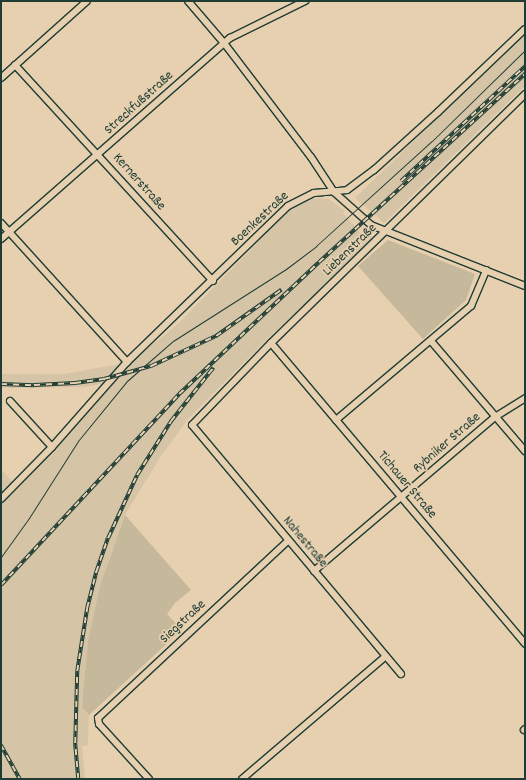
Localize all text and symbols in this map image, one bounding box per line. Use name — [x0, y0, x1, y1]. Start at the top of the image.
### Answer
street label: Streckfußstraße — [101, 68, 177, 138]
street label: Kernerstraße — [109, 150, 169, 214]
street label: Boenkestraße — [228, 188, 292, 250]
street label: Liebenstraße — [319, 220, 381, 280]
street label: Rybniker Straße — [410, 409, 484, 477]
street label: Tichauer Straße — [374, 448, 440, 522]
street label: Nahestraße — [279, 513, 331, 571]
street label: Siegstraße — [157, 597, 209, 647]

